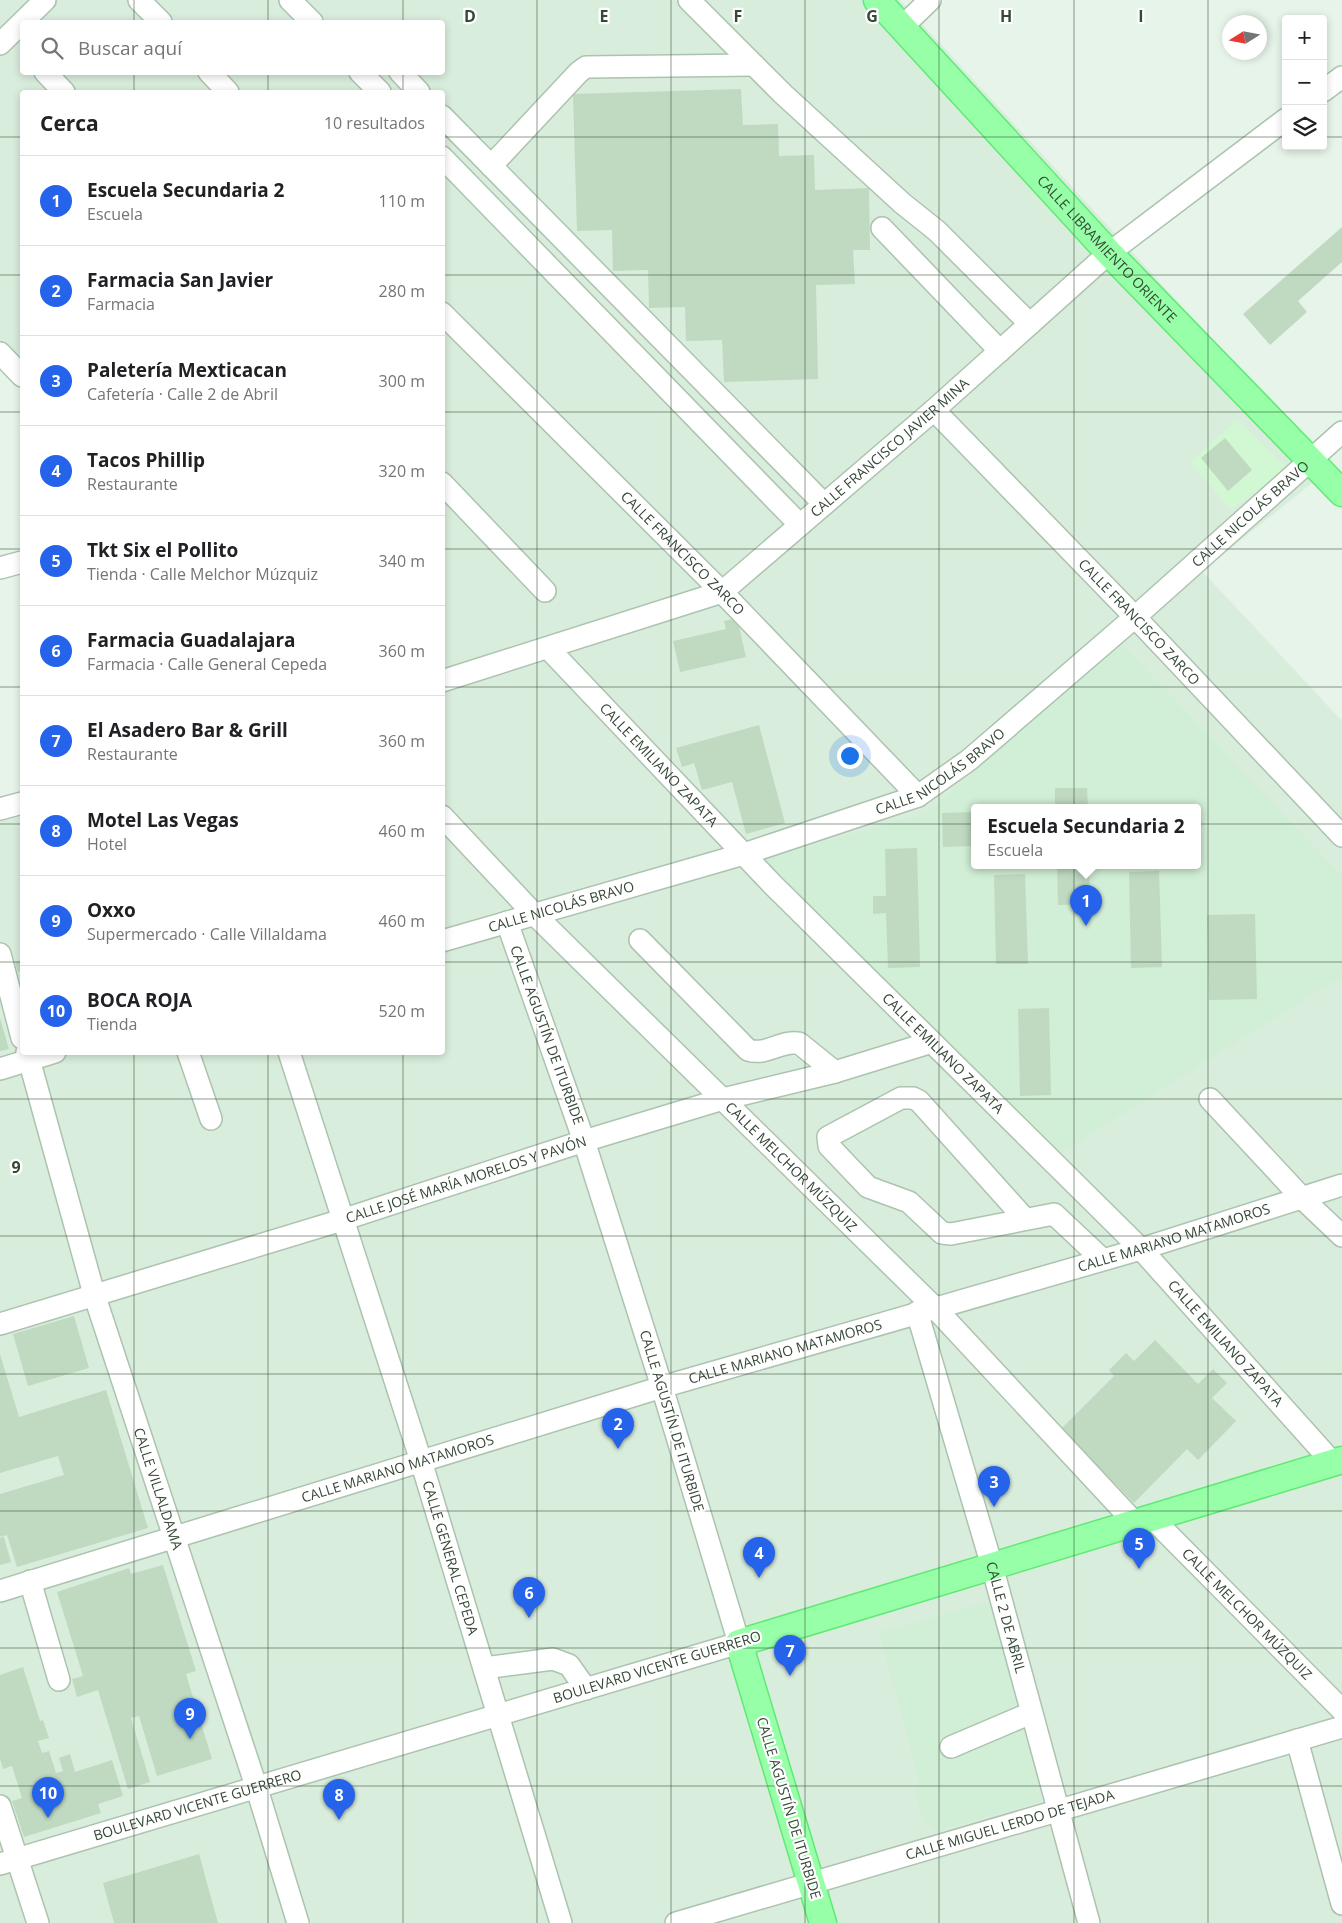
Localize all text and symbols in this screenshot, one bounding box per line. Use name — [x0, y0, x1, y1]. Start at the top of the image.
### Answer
text: D — [464, 5, 476, 27]
text: E — [600, 5, 609, 27]
text: F — [734, 5, 742, 27]
text: G — [866, 5, 878, 27]
text: H — [1000, 5, 1012, 27]
text: I — [1138, 5, 1144, 27]
north arrow — [1222, 15, 1267, 60]
map controls — [1282, 15, 1327, 150]
button: + — [1282, 15, 1327, 60]
search box — [20, 20, 445, 75]
icon: search — [38, 34, 66, 62]
text: Buscar aquí — [78, 35, 182, 61]
button: − — [1282, 60, 1327, 105]
button: layers — [1282, 105, 1327, 150]
text: Cerca — [40, 109, 99, 137]
text: 10 resultados — [324, 112, 425, 134]
street label: CALLE LIBRAMIENTO ORIENTE — [1033, 171, 1181, 326]
text: Escuela Secundaria 2 — [87, 177, 284, 203]
text: 1 — [51, 190, 61, 212]
text: 110 m — [379, 190, 425, 212]
text: Escuela — [87, 203, 143, 225]
text: Farmacia San Javier — [87, 267, 273, 293]
text: 2 — [51, 280, 61, 302]
text: 280 m — [379, 280, 425, 302]
text: Farmacia — [87, 293, 155, 315]
text: Paletería Mexticacan — [87, 357, 287, 383]
text: 3 — [51, 370, 61, 392]
text: 300 m — [379, 370, 425, 392]
street label: CALLE FRANCISCO JAVIER MINA — [806, 373, 973, 521]
text: Cafetería · Calle 2 de Abril — [87, 383, 278, 405]
text: Tacos Phillip — [87, 447, 205, 473]
street label: CALLE NICOLÁS BRAVO — [1187, 456, 1313, 571]
text: 4 — [51, 460, 61, 482]
text: 320 m — [379, 460, 425, 482]
text: Restaurante — [87, 473, 178, 495]
street label: CALLE FRANCISCO ZARCO — [617, 487, 749, 619]
text: Tkt Six el Pollito — [87, 537, 238, 563]
text: 5 — [51, 550, 61, 572]
text: 340 m — [379, 550, 425, 572]
street label: CALLE FRANCISCO ZARCO — [1075, 554, 1205, 689]
text: Tienda · Calle Melchor Múzquiz — [87, 563, 318, 585]
text: Farmacia Guadalajara — [87, 627, 296, 653]
text: 6 — [51, 640, 61, 662]
text: 360 m — [379, 640, 425, 662]
text: Farmacia · Calle General Cepeda — [87, 653, 327, 675]
street label: CALLE EMILIANO ZAPATA — [596, 698, 723, 831]
text: El Asadero Bar & Grill — [87, 717, 288, 743]
street label: CALLE NICOLÁS BRAVO — [873, 723, 1009, 819]
text: 7 — [51, 730, 61, 752]
text: 360 m — [379, 730, 425, 752]
text: Restaurante — [87, 743, 178, 765]
your location — [837, 743, 863, 769]
popup — [971, 804, 1201, 869]
text: Motel Las Vegas — [87, 807, 239, 833]
text: Escuela Secundaria 2 — [987, 813, 1185, 839]
text: 8 — [51, 820, 61, 842]
text: 460 m — [379, 820, 425, 842]
text: Hotel — [87, 833, 127, 855]
text: Escuela — [987, 839, 1043, 861]
street label: CALLE NICOLÁS BRAVO — [486, 876, 636, 936]
pin: 1 — [1070, 885, 1102, 926]
text: Oxxo — [87, 897, 136, 923]
text: 9 — [51, 910, 61, 932]
text: 460 m — [379, 910, 425, 932]
text: Supermercado · Calle Villaldama — [87, 923, 327, 945]
street label: CALLE AGUSTÍN DE ITURBIDE — [506, 943, 589, 1127]
text: BOCA ROJA — [87, 987, 192, 1013]
street label: CALLE EMILIANO ZAPATA — [878, 988, 1008, 1117]
text: 10 — [47, 1000, 65, 1022]
text: 520 m — [379, 1000, 425, 1022]
text: Tienda — [87, 1013, 137, 1035]
street label: CALLE MELCHOR MÚZQUIZ — [722, 1097, 862, 1235]
street label: CALLE JOSÉ MARÍA MORELOS Y PAVÓN — [343, 1131, 589, 1227]
text: 9 — [11, 1156, 21, 1178]
street label: CALLE MARIANO MATAMOROS — [1075, 1199, 1272, 1276]
street label: CALLE EMILIANO ZAPATA — [1164, 1276, 1288, 1410]
street label: CALLE MARIANO MATAMOROS — [686, 1314, 884, 1388]
street label: CALLE AGUSTÍN DE ITURBIDE — [636, 1328, 709, 1514]
pin: 2 — [602, 1408, 634, 1449]
street label: CALLE VILLALDAMA — [130, 1425, 188, 1552]
street label: CALLE MARIANO MATAMOROS — [299, 1429, 496, 1507]
pin: 3 — [978, 1466, 1010, 1507]
street label: CALLE GENERAL CEPEDA — [418, 1478, 483, 1637]
pin: 5 — [1123, 1528, 1155, 1569]
pin: 4 — [743, 1537, 775, 1578]
street label: CALLE MELCHOR MÚZQUIZ — [1178, 1544, 1317, 1683]
street label: CALLE 2 DE ABRIL — [982, 1559, 1031, 1675]
pin: 6 — [513, 1577, 545, 1618]
street label: BOULEVARD VICENTE GUERRERO — [551, 1626, 763, 1707]
pin: 7 — [774, 1635, 806, 1676]
pin: 9 — [174, 1698, 206, 1739]
street label: CALLE AGUSTÍN DE ITURBIDE — [753, 1715, 826, 1901]
street label: BOULEVARD VICENTE GUERRERO — [91, 1764, 304, 1845]
pin: 10 — [32, 1777, 64, 1818]
pin: 8 — [323, 1779, 355, 1820]
street label: CALLE MIGUEL LERDO DE TEJADA — [903, 1785, 1116, 1864]

